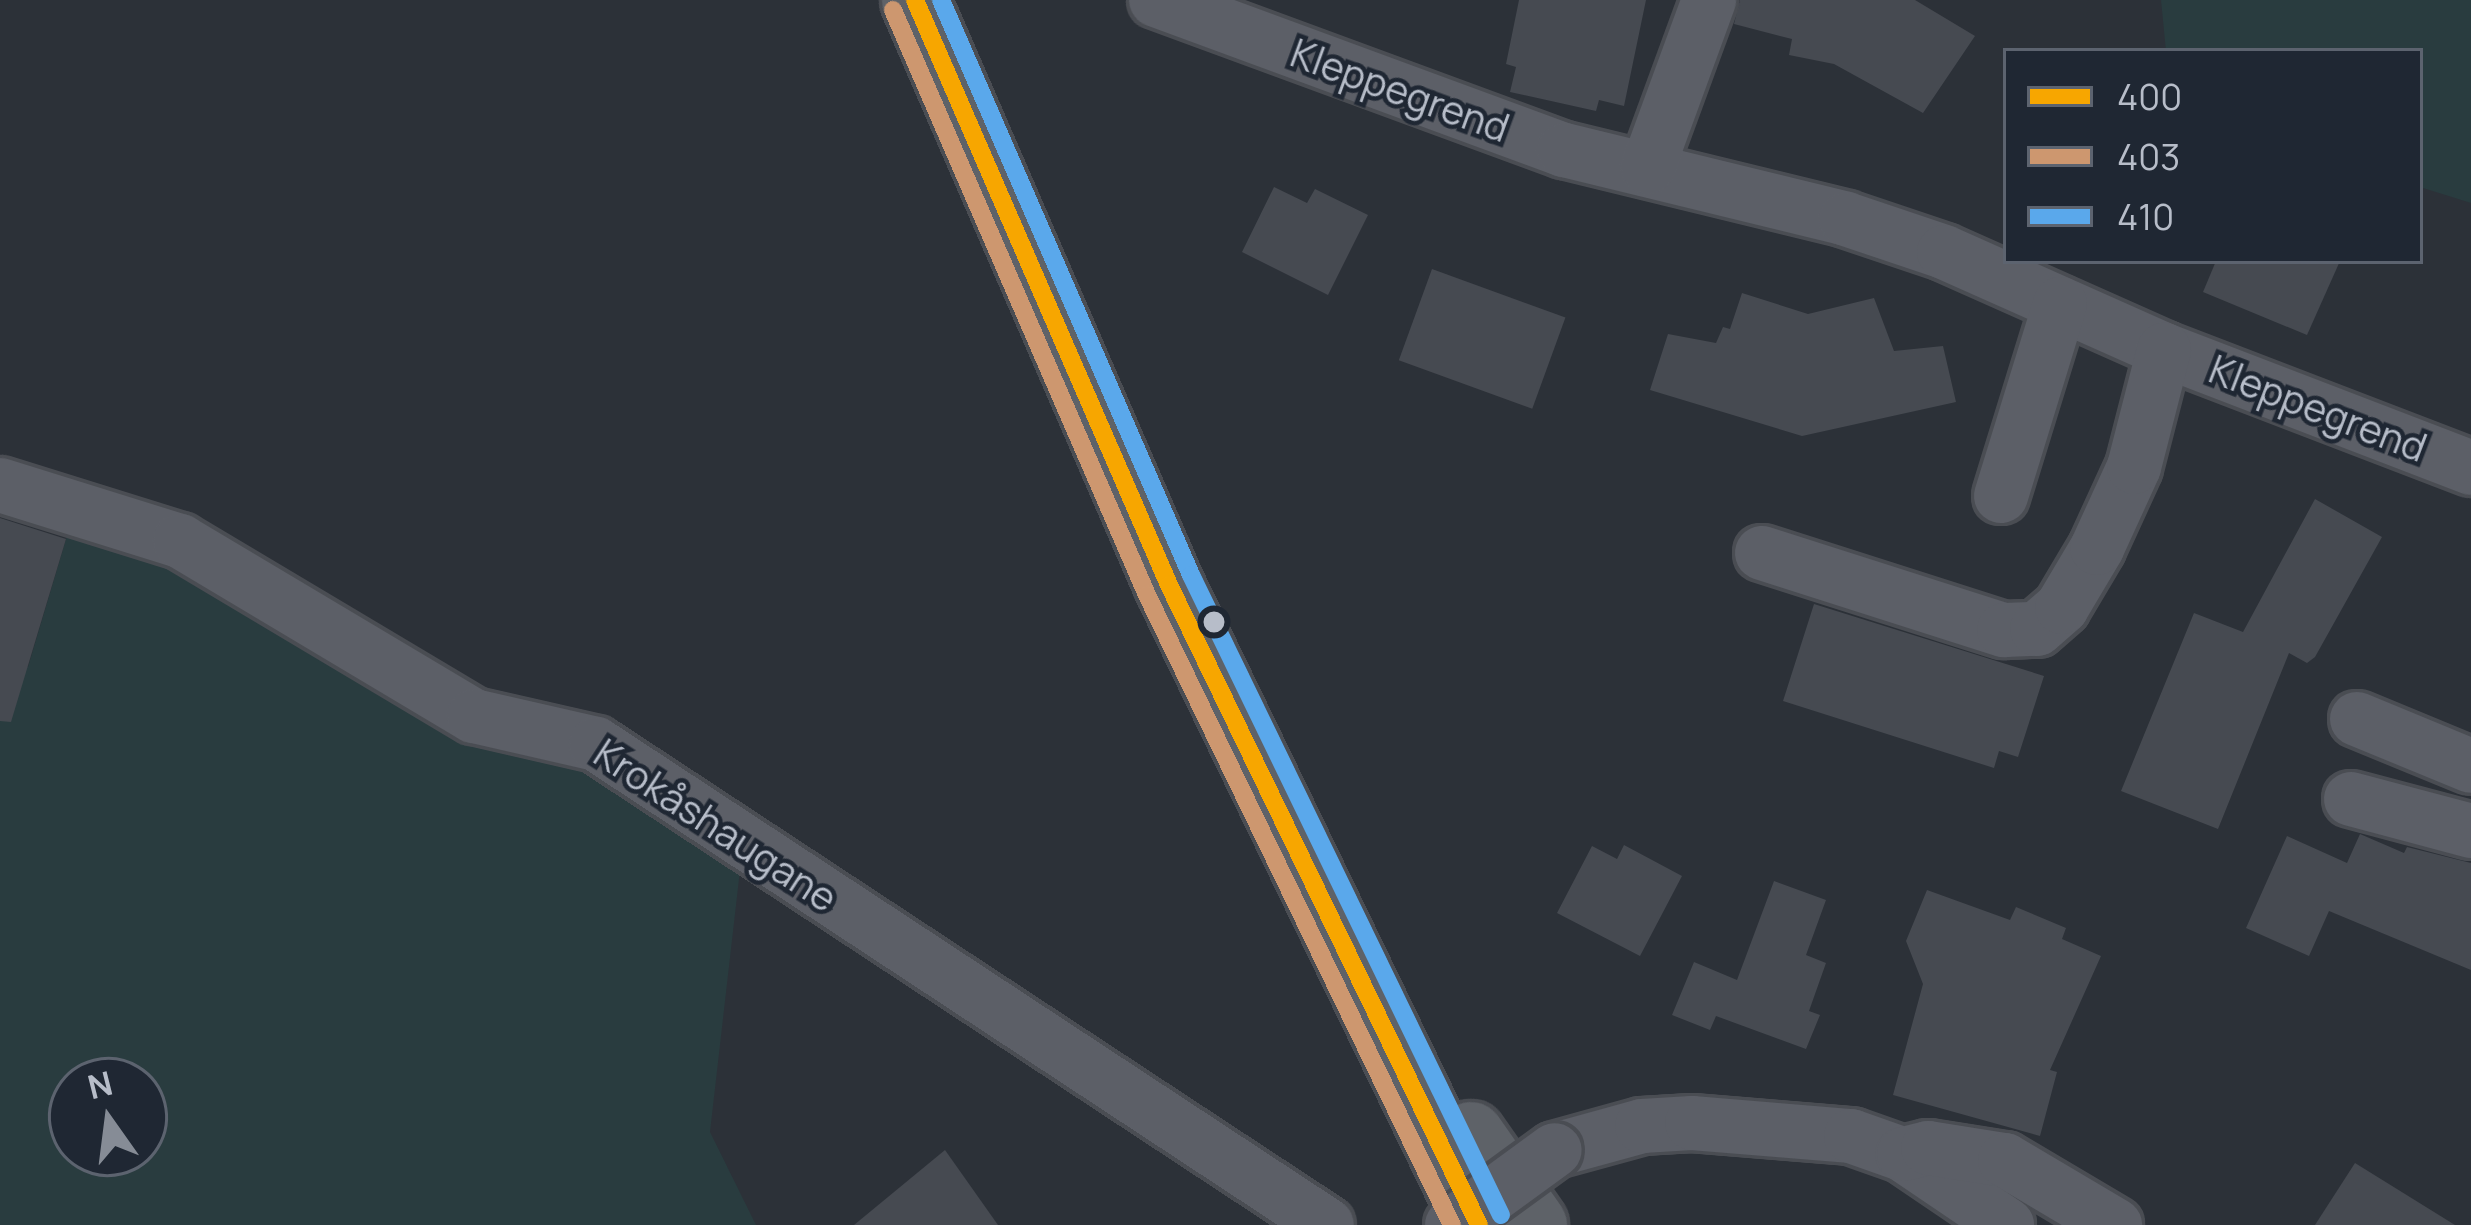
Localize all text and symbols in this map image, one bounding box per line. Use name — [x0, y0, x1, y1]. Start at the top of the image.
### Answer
street label: Kleppegrend — [1285, 29, 1515, 151]
legend — [2003, 48, 2423, 264]
text: 400 — [2117, 72, 2182, 121]
text: 403 — [2117, 132, 2180, 181]
text: 410 — [2117, 192, 2174, 241]
street label: Kleppegrend — [2203, 345, 2433, 471]
unlabelled marker — [1203, 611, 1225, 633]
street label: Krokåshaugane — [586, 729, 846, 921]
north arrow — [48, 1057, 168, 1177]
text: N — [83, 1060, 117, 1109]

